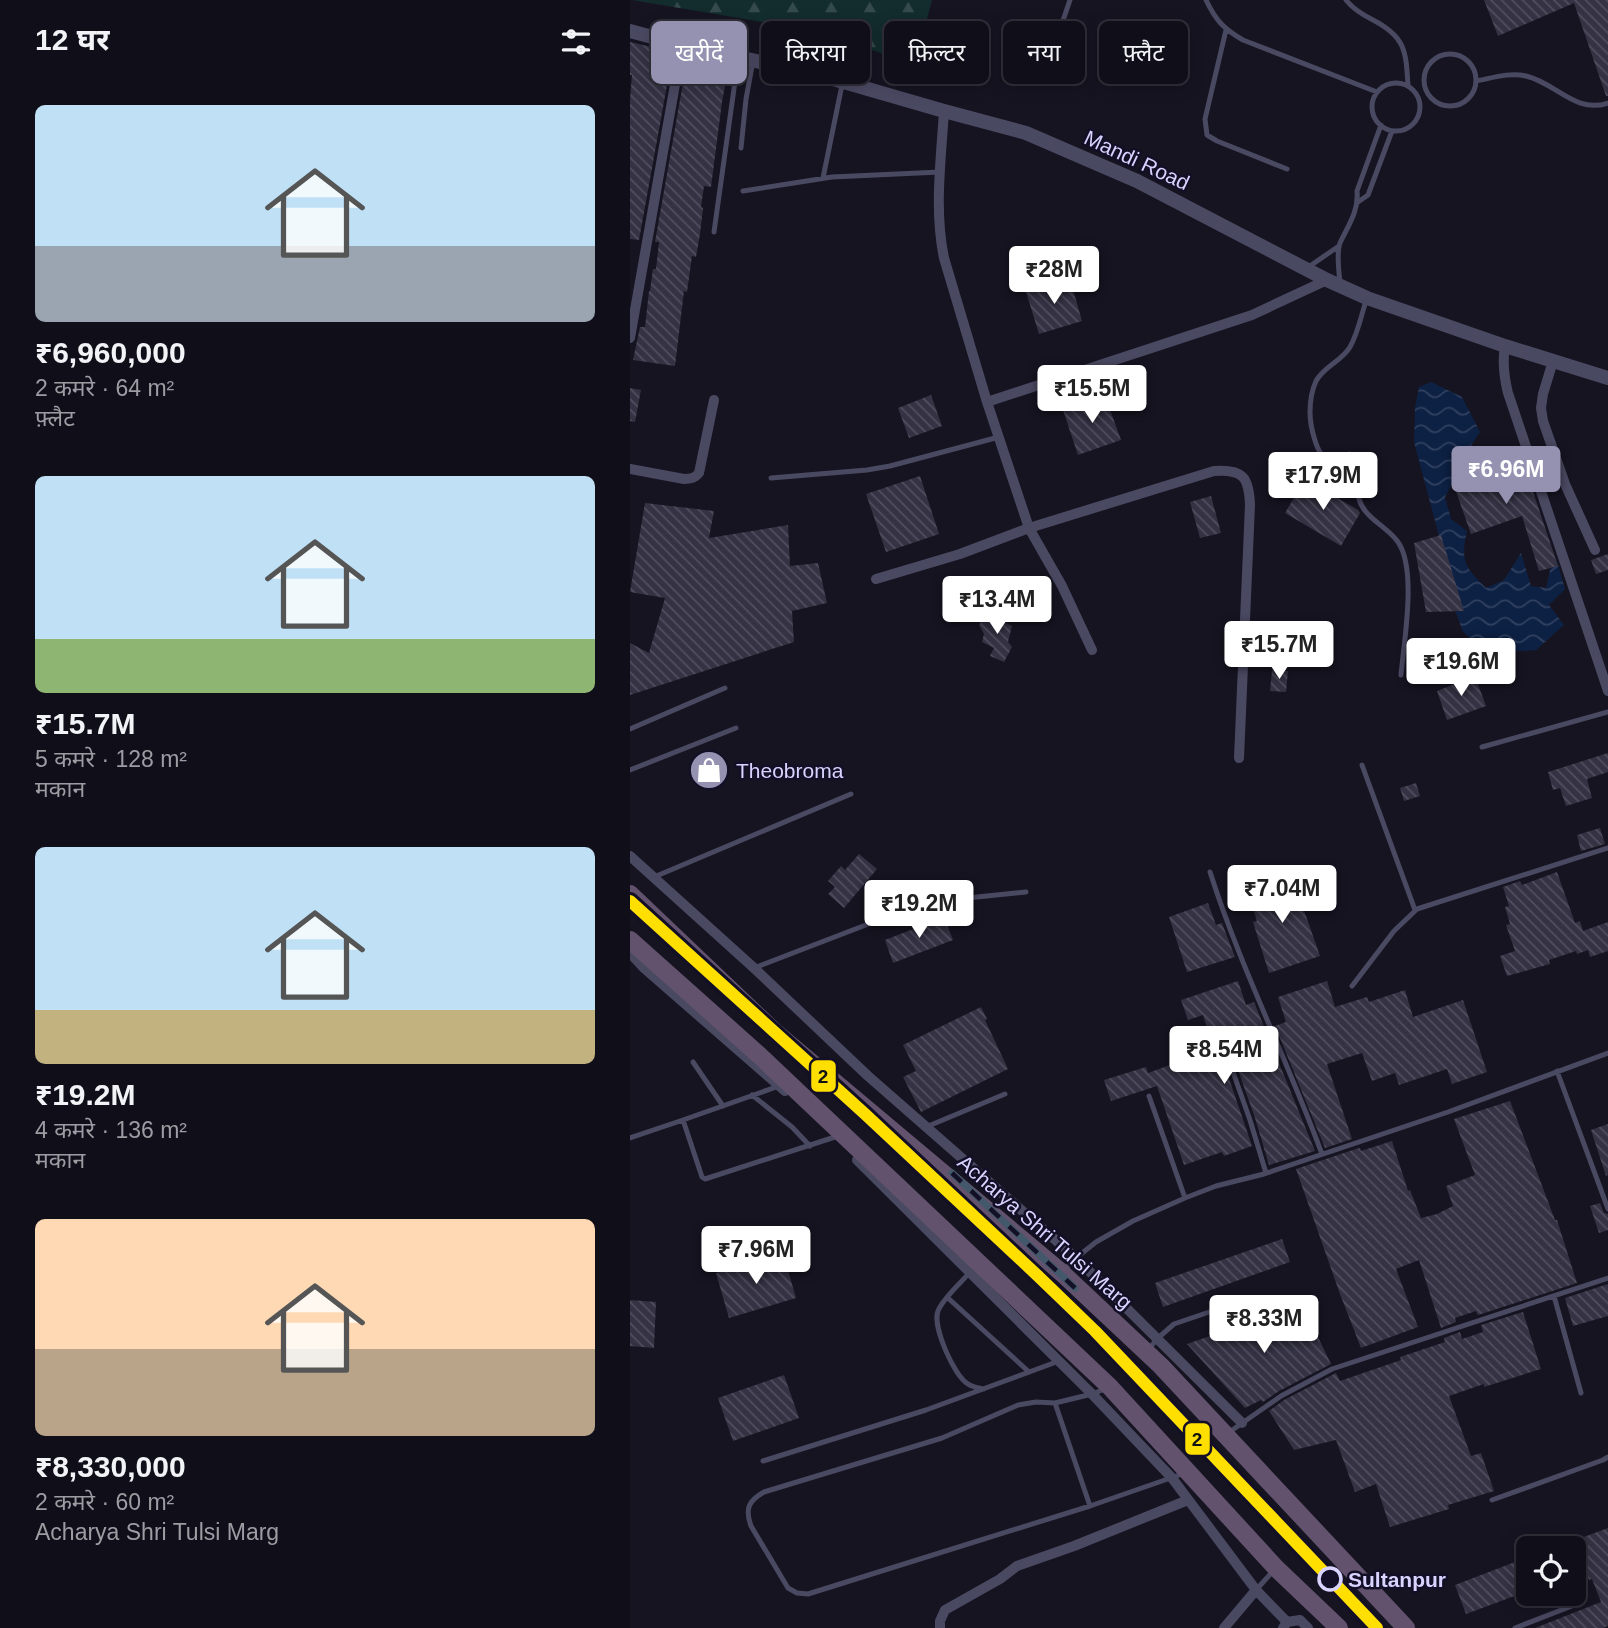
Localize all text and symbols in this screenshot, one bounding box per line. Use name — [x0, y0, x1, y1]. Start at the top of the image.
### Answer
chip: खरीदें — [651, 21, 747, 84]
chip: किराया — [761, 21, 870, 84]
chip: फ़िल्टर — [884, 21, 989, 84]
chip: नया — [1003, 21, 1085, 84]
chip: फ़्लैट — [1099, 21, 1188, 84]
text: 12 घर — [35, 23, 109, 56]
icon: filters — [557, 23, 595, 61]
street label: Mandi Road — [1081, 126, 1193, 194]
icon: home — [252, 150, 378, 276]
pin: ₹28M — [1013, 246, 1095, 306]
text: ₹28M — [1025, 256, 1083, 282]
text: ₹6,960,000 — [35, 336, 186, 369]
pin: ₹15.5M — [1035, 366, 1149, 425]
text: 2 कमरे · 64 m² — [35, 375, 174, 401]
text: ₹15.5M — [1053, 375, 1131, 401]
text: फ़्लैट — [35, 405, 75, 431]
pin: ₹6.96M — [1449, 447, 1563, 506]
pin: ₹17.9M — [1266, 452, 1380, 512]
text: ₹6.96M — [1467, 456, 1545, 482]
text: ₹17.9M — [1284, 462, 1362, 488]
icon: home — [252, 521, 378, 647]
pin: ₹13.4M — [940, 576, 1054, 636]
text: ₹13.4M — [958, 586, 1036, 612]
pin: ₹15.7M — [1222, 622, 1336, 681]
text: ₹15.7M — [1240, 631, 1318, 657]
pin: ₹19.6M — [1404, 638, 1518, 698]
text: ₹19.6M — [1422, 648, 1500, 674]
text: ₹15.7M — [35, 707, 136, 740]
text: 5 कमरे · 128 m² — [35, 746, 187, 772]
shop icon: Theobroma — [688, 749, 730, 791]
place label: Theobroma — [736, 759, 844, 782]
text: मकान — [35, 776, 85, 802]
pin: ₹7.04M — [1225, 866, 1339, 925]
text: ₹7.04M — [1243, 875, 1321, 901]
pin: ₹19.2M — [862, 880, 976, 940]
text: ₹19.2M — [880, 890, 958, 916]
icon: home — [252, 892, 378, 1018]
pin: ₹8.54M — [1167, 1026, 1281, 1086]
text: ₹8.54M — [1185, 1036, 1263, 1062]
line badge: 2 — [810, 1059, 837, 1093]
text: 2 — [818, 1066, 828, 1087]
text: ₹19.2M — [35, 1078, 136, 1111]
text: 4 कमरे · 136 m² — [35, 1117, 187, 1143]
text: मकान — [35, 1147, 85, 1173]
street label: Acharya Shri Tulsi Marg — [953, 1150, 1137, 1314]
pin: ₹7.96M — [699, 1226, 813, 1286]
text: ₹7.96M — [717, 1236, 795, 1262]
icon: home — [252, 1265, 378, 1391]
pin: ₹8.33M — [1207, 1296, 1321, 1355]
text: ₹8.33M — [1225, 1305, 1303, 1331]
line badge: 2 — [1184, 1422, 1211, 1456]
text: 2 — [1192, 1429, 1202, 1450]
text: ₹8,330,000 — [35, 1450, 186, 1483]
text: 2 कमरे · 60 m² — [35, 1489, 174, 1515]
text: Acharya Shri Tulsi Marg — [35, 1519, 279, 1545]
map controls — [1516, 1536, 1586, 1606]
button: locate — [1516, 1536, 1586, 1606]
marker: Sultanpur — [1318, 1567, 1342, 1591]
place label: Sultanpur — [1348, 1568, 1446, 1591]

